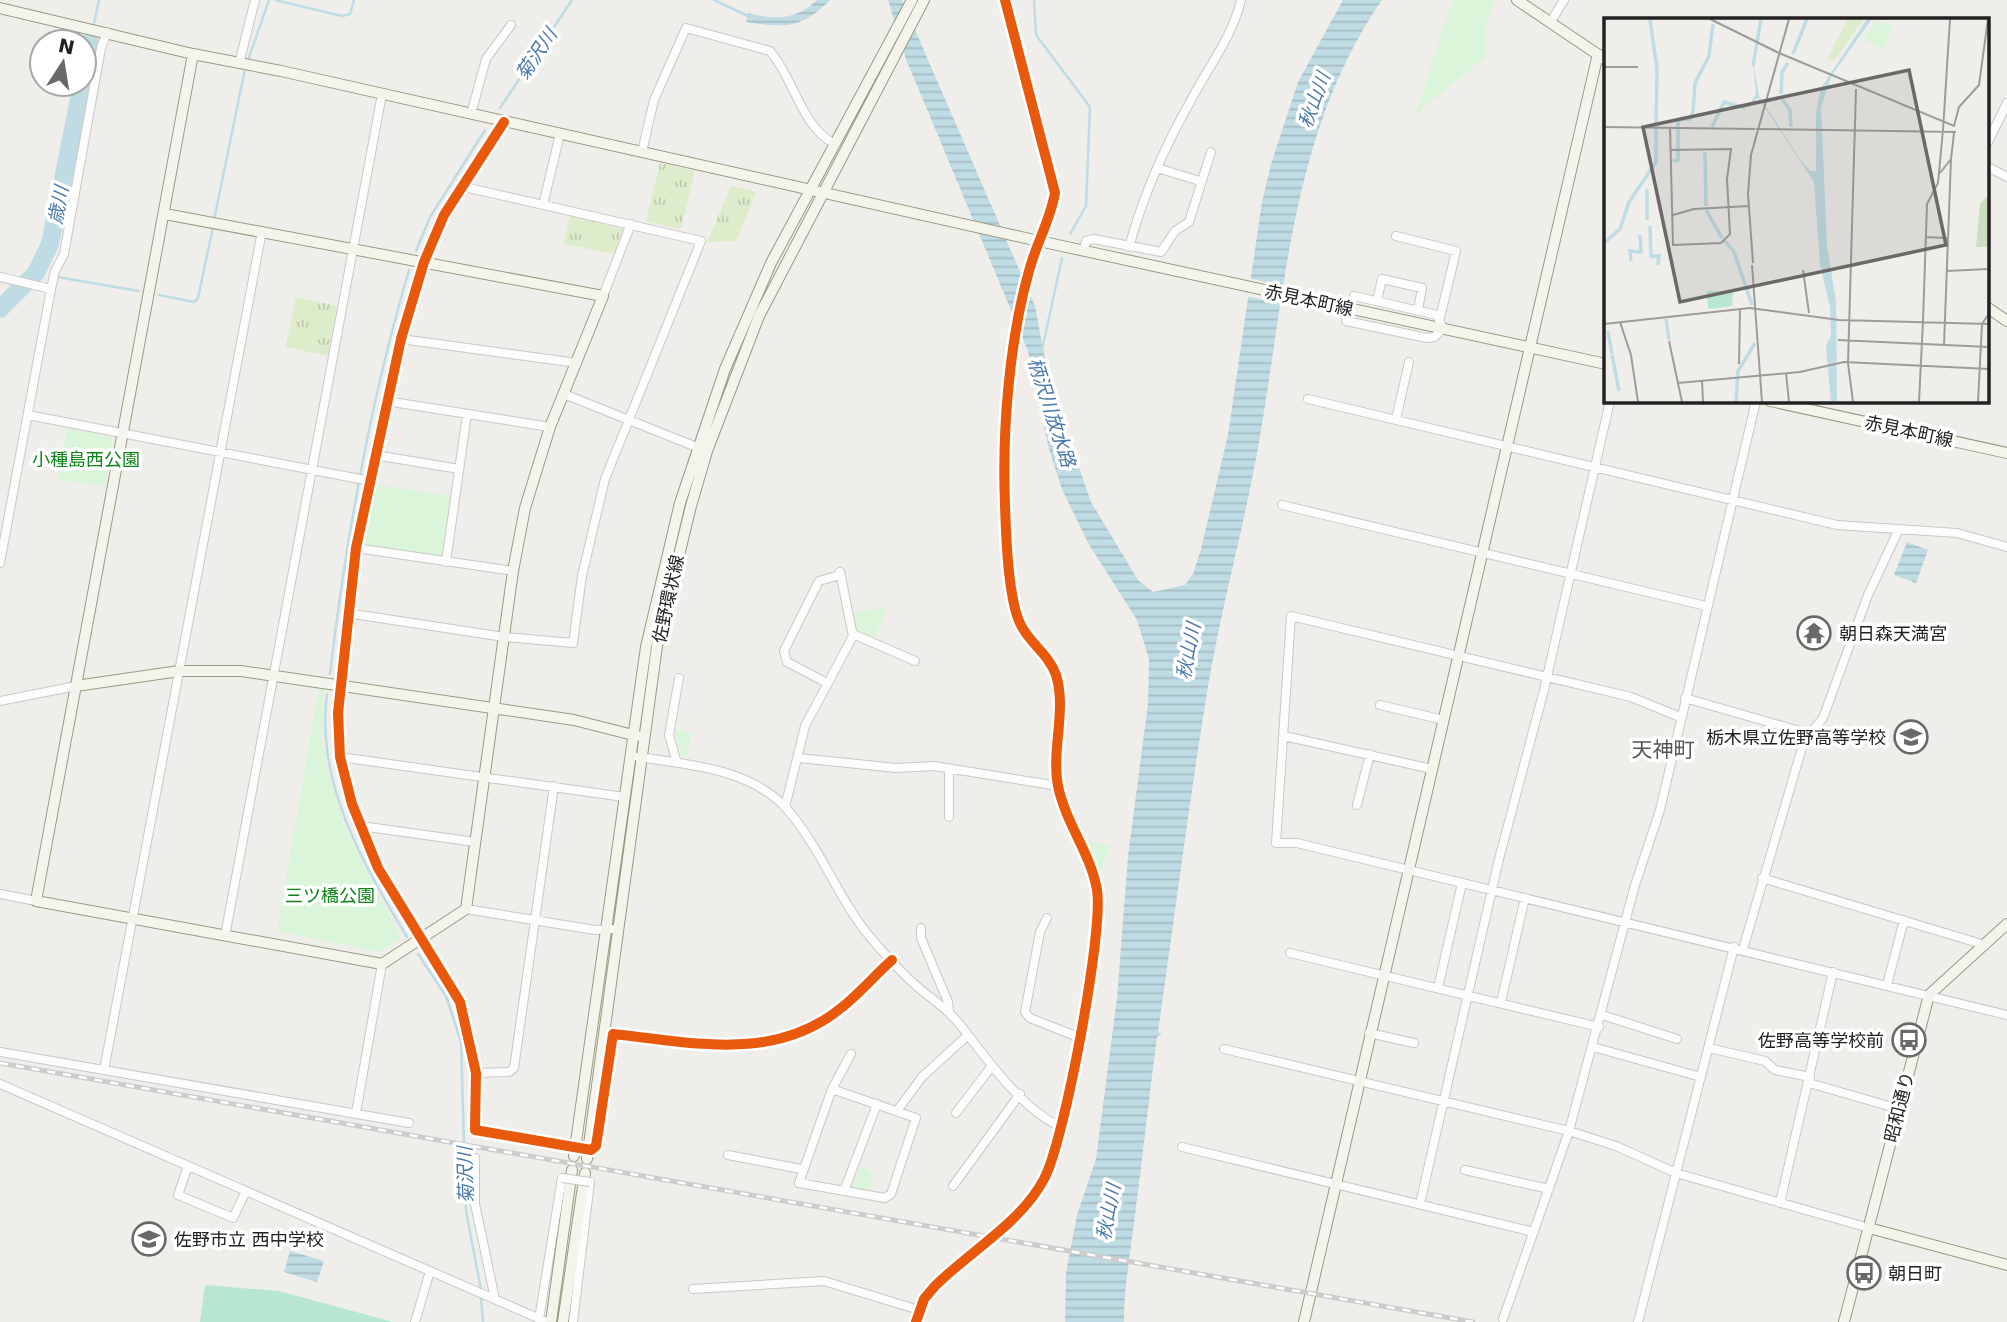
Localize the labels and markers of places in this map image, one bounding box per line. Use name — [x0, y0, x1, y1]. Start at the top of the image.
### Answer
temple icon: 朝日森天満宮 — [1795, 614, 1833, 652]
place label: 朝日森天満宮 — [1839, 623, 1947, 644]
school or university icon: 栃木県立佐野高等学校 — [1892, 718, 1930, 756]
place label: 栃木県立佐野高等学校 — [1706, 727, 1886, 748]
bus stop icon: 佐野高等学校前 — [1890, 1021, 1928, 1059]
place label: 佐野高等学校前 — [1758, 1030, 1884, 1051]
school or university icon: 佐野市立 西中学校 — [130, 1220, 168, 1258]
place label: 佐野市立 西中学校 — [174, 1229, 324, 1250]
bus stop icon: 朝日町 — [1845, 1254, 1883, 1292]
place label: 朝日町 — [1888, 1263, 1942, 1284]

